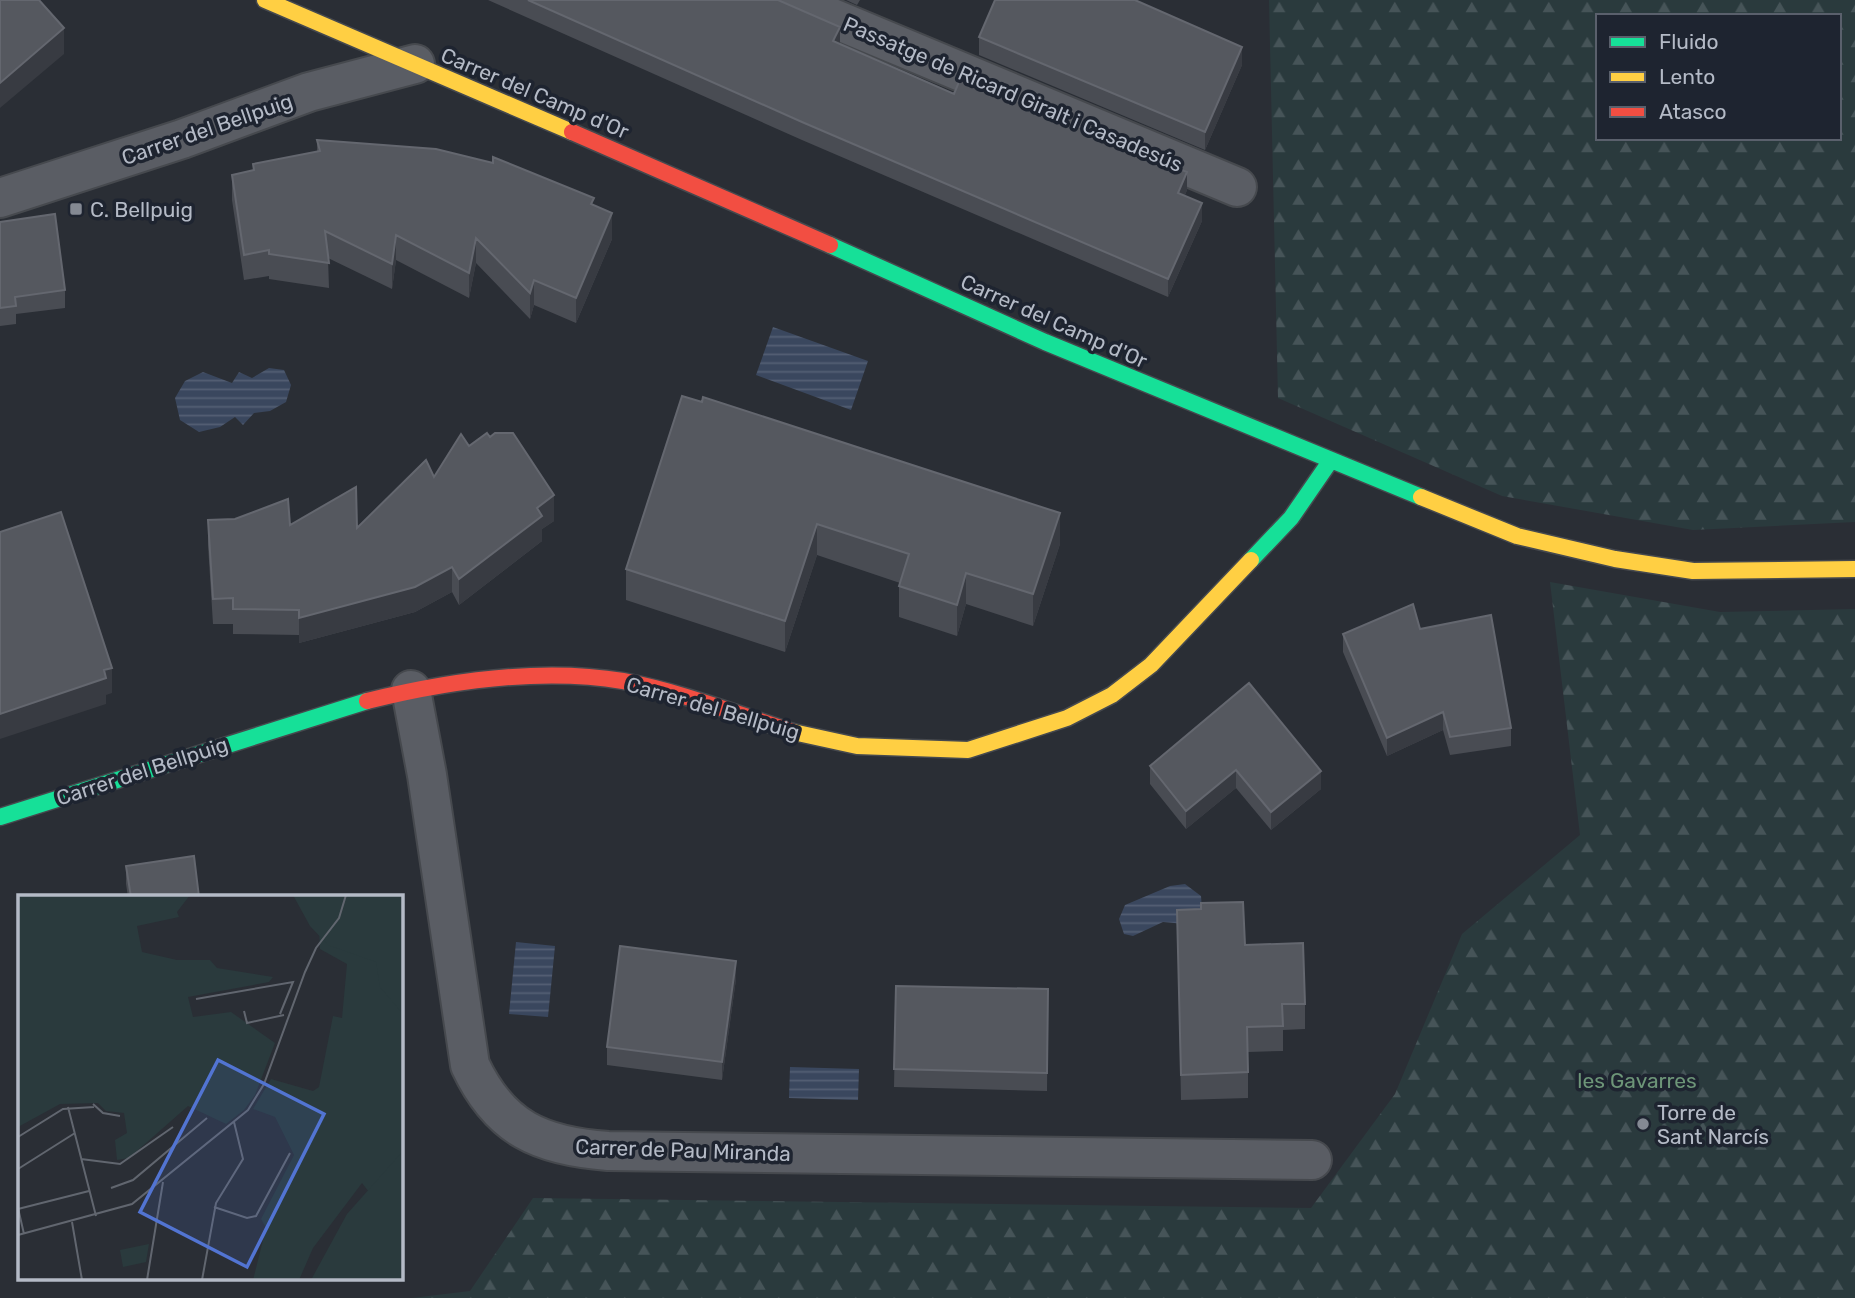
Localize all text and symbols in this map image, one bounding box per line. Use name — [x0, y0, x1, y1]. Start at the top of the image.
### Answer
street label: Passatge de Ricard Giralt i Casadesús — [840, 11, 1186, 177]
legend — [1596, 14, 1841, 140]
text: Fluido — [1659, 29, 1719, 54]
street label: Carrer del Camp d'Or — [437, 42, 633, 144]
text: Lento — [1659, 64, 1715, 89]
street label: Carrer del Bellpuig — [118, 88, 296, 170]
text: Atasco — [1659, 99, 1727, 124]
place label: C. Bellpuig — [90, 197, 193, 222]
marker: C. Bellpuig — [68, 201, 84, 217]
street label: Carrer del Camp d'Or — [957, 269, 1151, 373]
street label: Carrer del Bellpuig — [624, 671, 802, 745]
street label: Carrer del Bellpuig — [53, 731, 231, 811]
inset map — [18, 895, 402, 1280]
park label: les Gavarres — [1577, 1068, 1697, 1093]
place label: Torre de Sant Narcís — [1657, 1100, 1769, 1149]
marker: Torre de Sant Narcís — [1635, 1116, 1651, 1132]
street label: Carrer de Pau Miranda — [575, 1134, 791, 1166]

